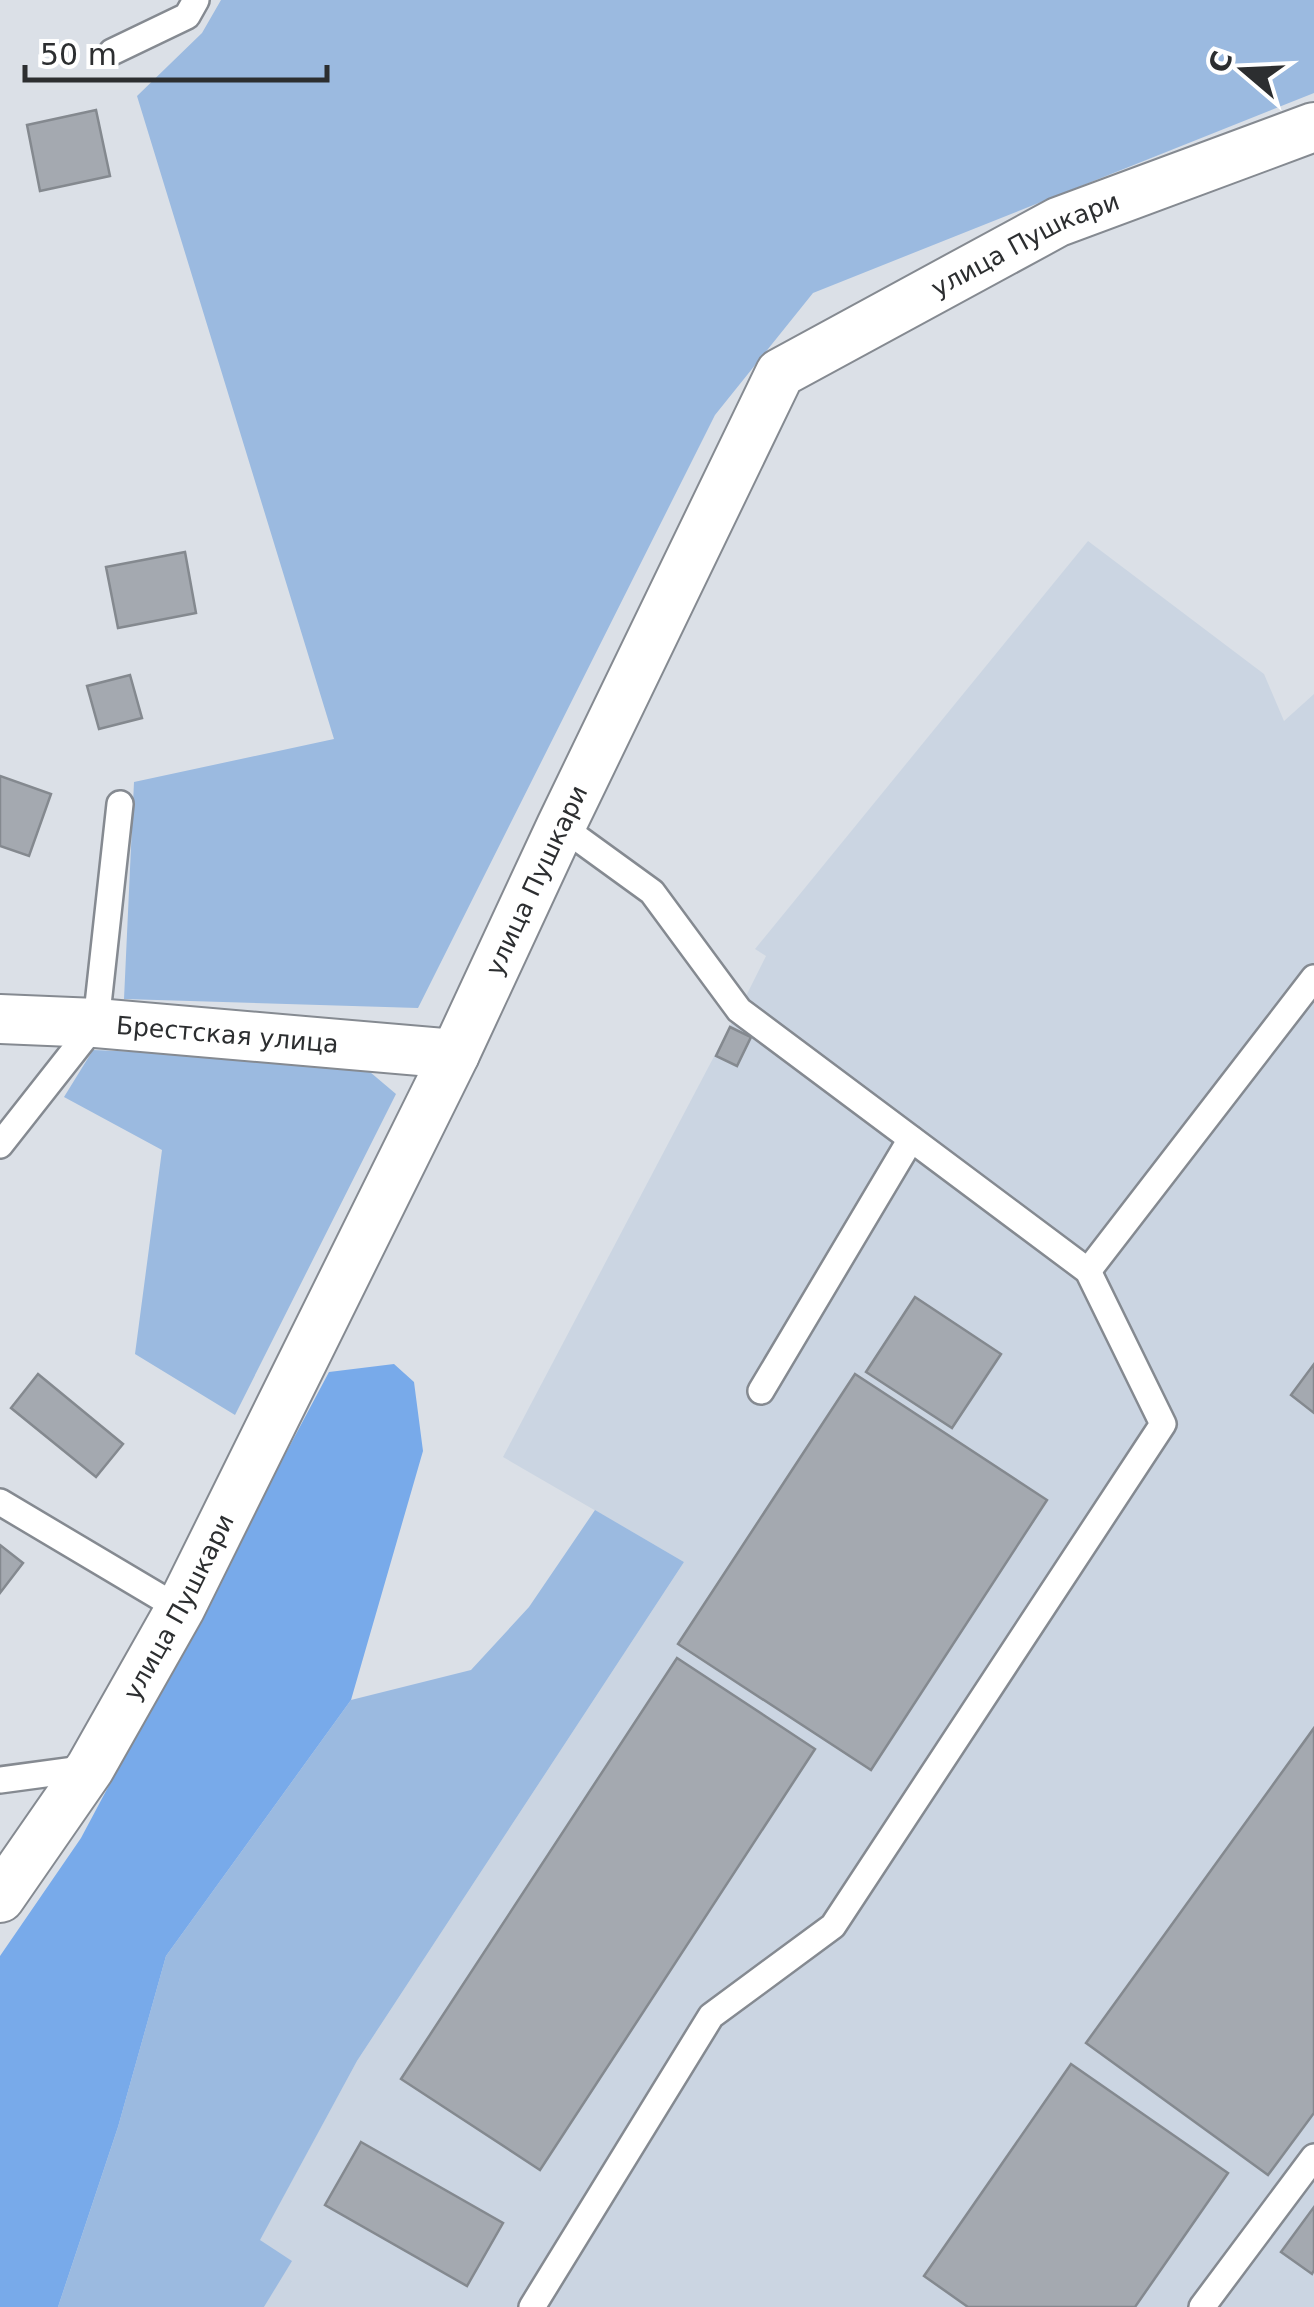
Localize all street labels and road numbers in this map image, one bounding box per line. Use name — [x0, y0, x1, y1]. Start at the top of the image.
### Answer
street label: улица Пушкари — [926, 186, 1123, 303]
street label: улица Пушкари — [479, 780, 593, 980]
street label: Брестская улица — [115, 1010, 340, 1058]
street label: улица Пушкари — [117, 1509, 239, 1705]

